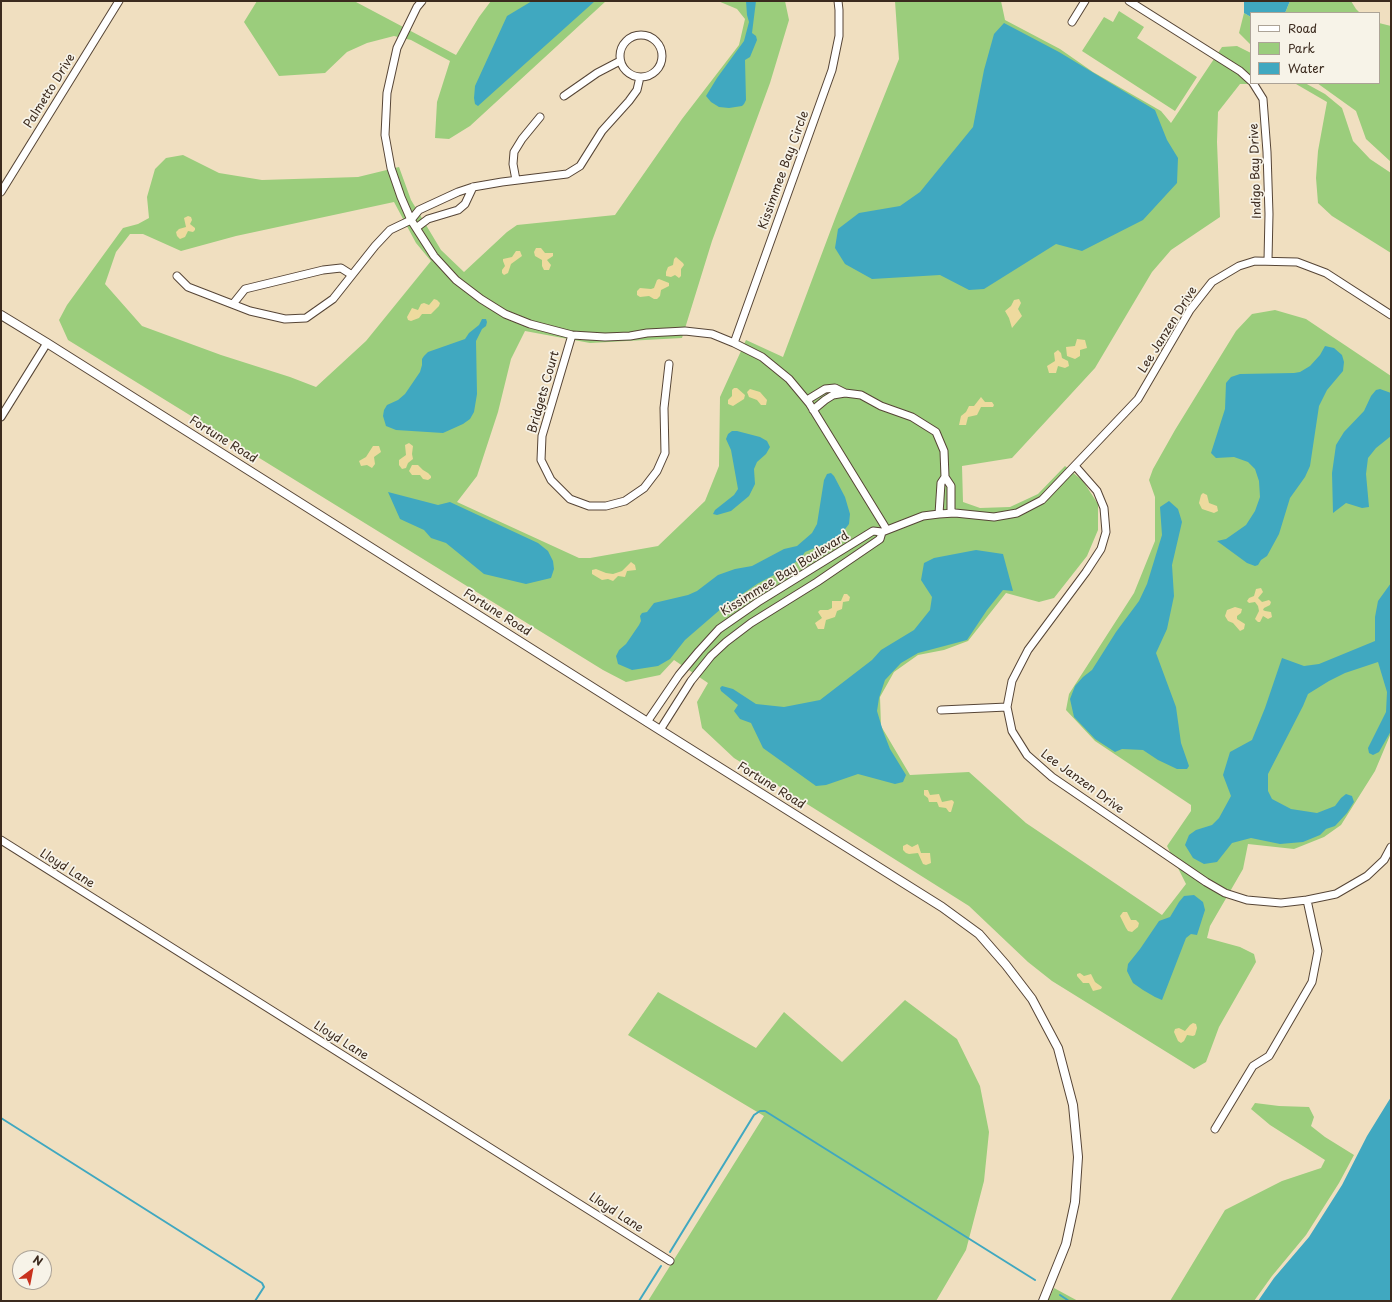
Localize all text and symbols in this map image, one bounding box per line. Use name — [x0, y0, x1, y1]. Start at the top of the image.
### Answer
legend — [1250, 12, 1380, 84]
text: Road — [1288, 19, 1317, 37]
text: Park — [1288, 39, 1315, 57]
street label: Palmetto Drive — [21, 51, 79, 131]
text: Water — [1288, 59, 1324, 77]
street label: Kissimmee Bay Circle — [756, 109, 812, 231]
street label: Indigo Bay Drive — [1247, 123, 1265, 219]
street label: Lee Janzen Drive — [1136, 284, 1200, 376]
street label: Bridgets Court — [525, 349, 563, 435]
street label: Fortune Road — [186, 413, 260, 467]
street label: Kissimmee Bay Boulevard — [718, 529, 852, 619]
street label: Fortune Road — [460, 586, 534, 640]
street label: Lee Janzen Drive — [1038, 747, 1126, 817]
street label: Fortune Road — [734, 759, 808, 813]
street label: Lloyd Lane — [37, 846, 97, 892]
street label: Lloyd Lane — [311, 1018, 371, 1064]
street label: Lloyd Lane — [586, 1190, 646, 1236]
north arrow — [12, 1250, 52, 1290]
text: N — [30, 1251, 46, 1270]

